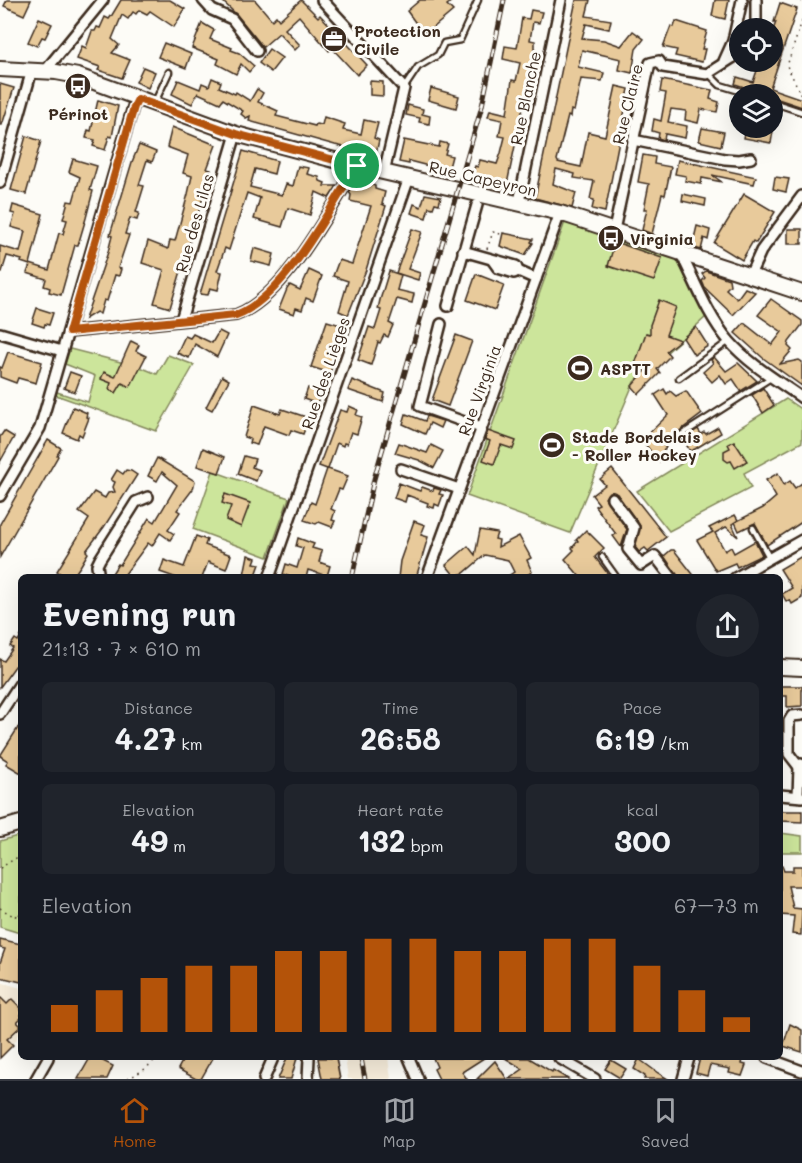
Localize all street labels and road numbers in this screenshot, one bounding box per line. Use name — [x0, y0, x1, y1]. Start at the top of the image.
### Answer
street label: Rue Blanche — [505, 49, 545, 147]
street label: Rue Claire — [607, 62, 647, 146]
street label: Rue Capeyron — [427, 155, 539, 201]
street label: Rue des Lilas — [170, 171, 218, 275]
street label: Rue des Lièges — [296, 314, 354, 432]
street label: Rue Virginia — [453, 342, 505, 438]

